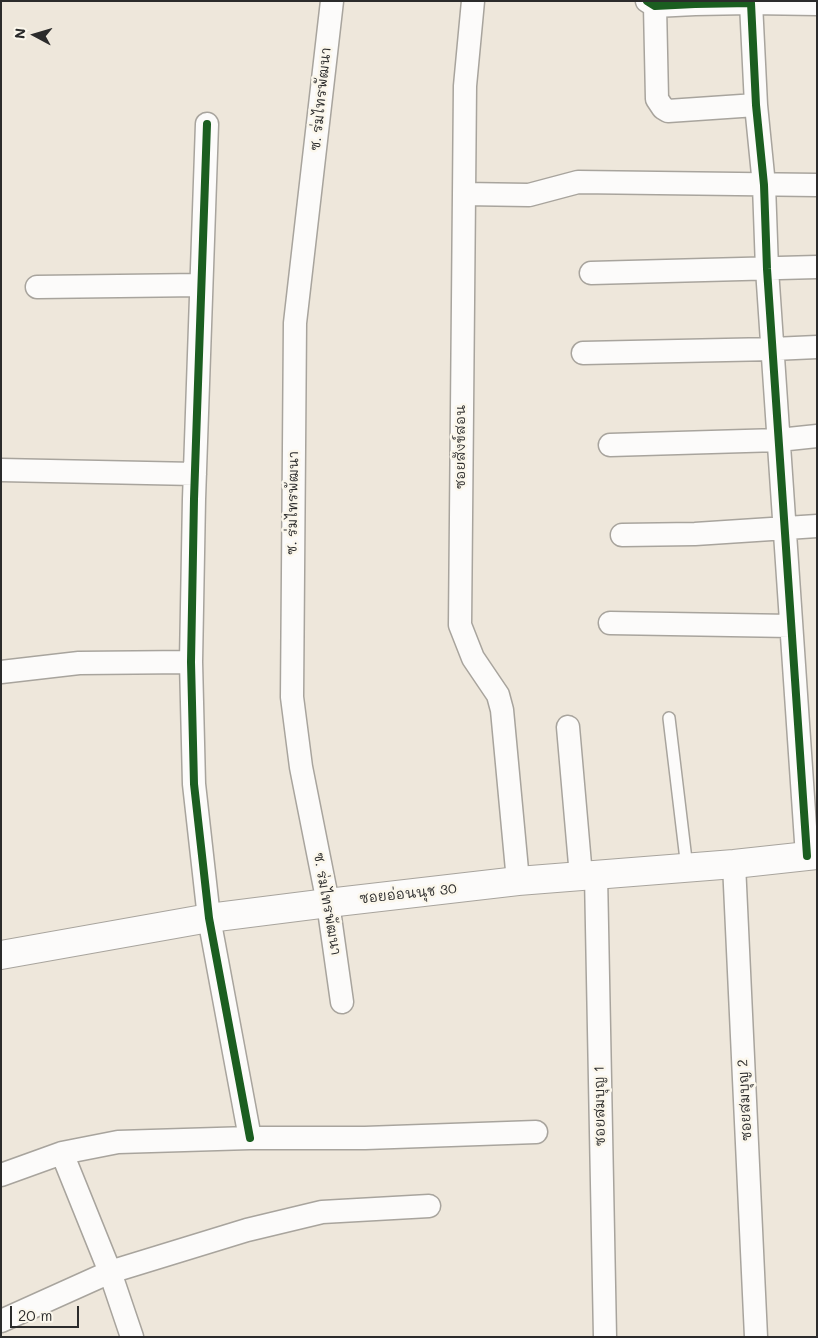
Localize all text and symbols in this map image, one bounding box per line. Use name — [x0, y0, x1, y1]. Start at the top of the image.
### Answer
north arrow — [10, 10, 60, 60]
text: N — [10, 27, 30, 40]
street label: ซ. ร่มไทรพัฒนา — [307, 46, 335, 152]
street label: ซอยสังข์สอน — [453, 405, 469, 489]
street label: ซ. ร่มไทรพัฒนา — [284, 451, 302, 555]
street label: ซ. ร่มไทรพัฒนา — [310, 851, 344, 957]
street label: ซอยอ่อนนุช 30 — [359, 881, 457, 907]
street label: ซอยสมบุญ 2 — [734, 1059, 756, 1141]
street label: ซอยสมบุญ 1 — [591, 1066, 609, 1146]
scale bar — [12, 1296, 81, 1328]
text: 20 m — [18, 1305, 52, 1325]

